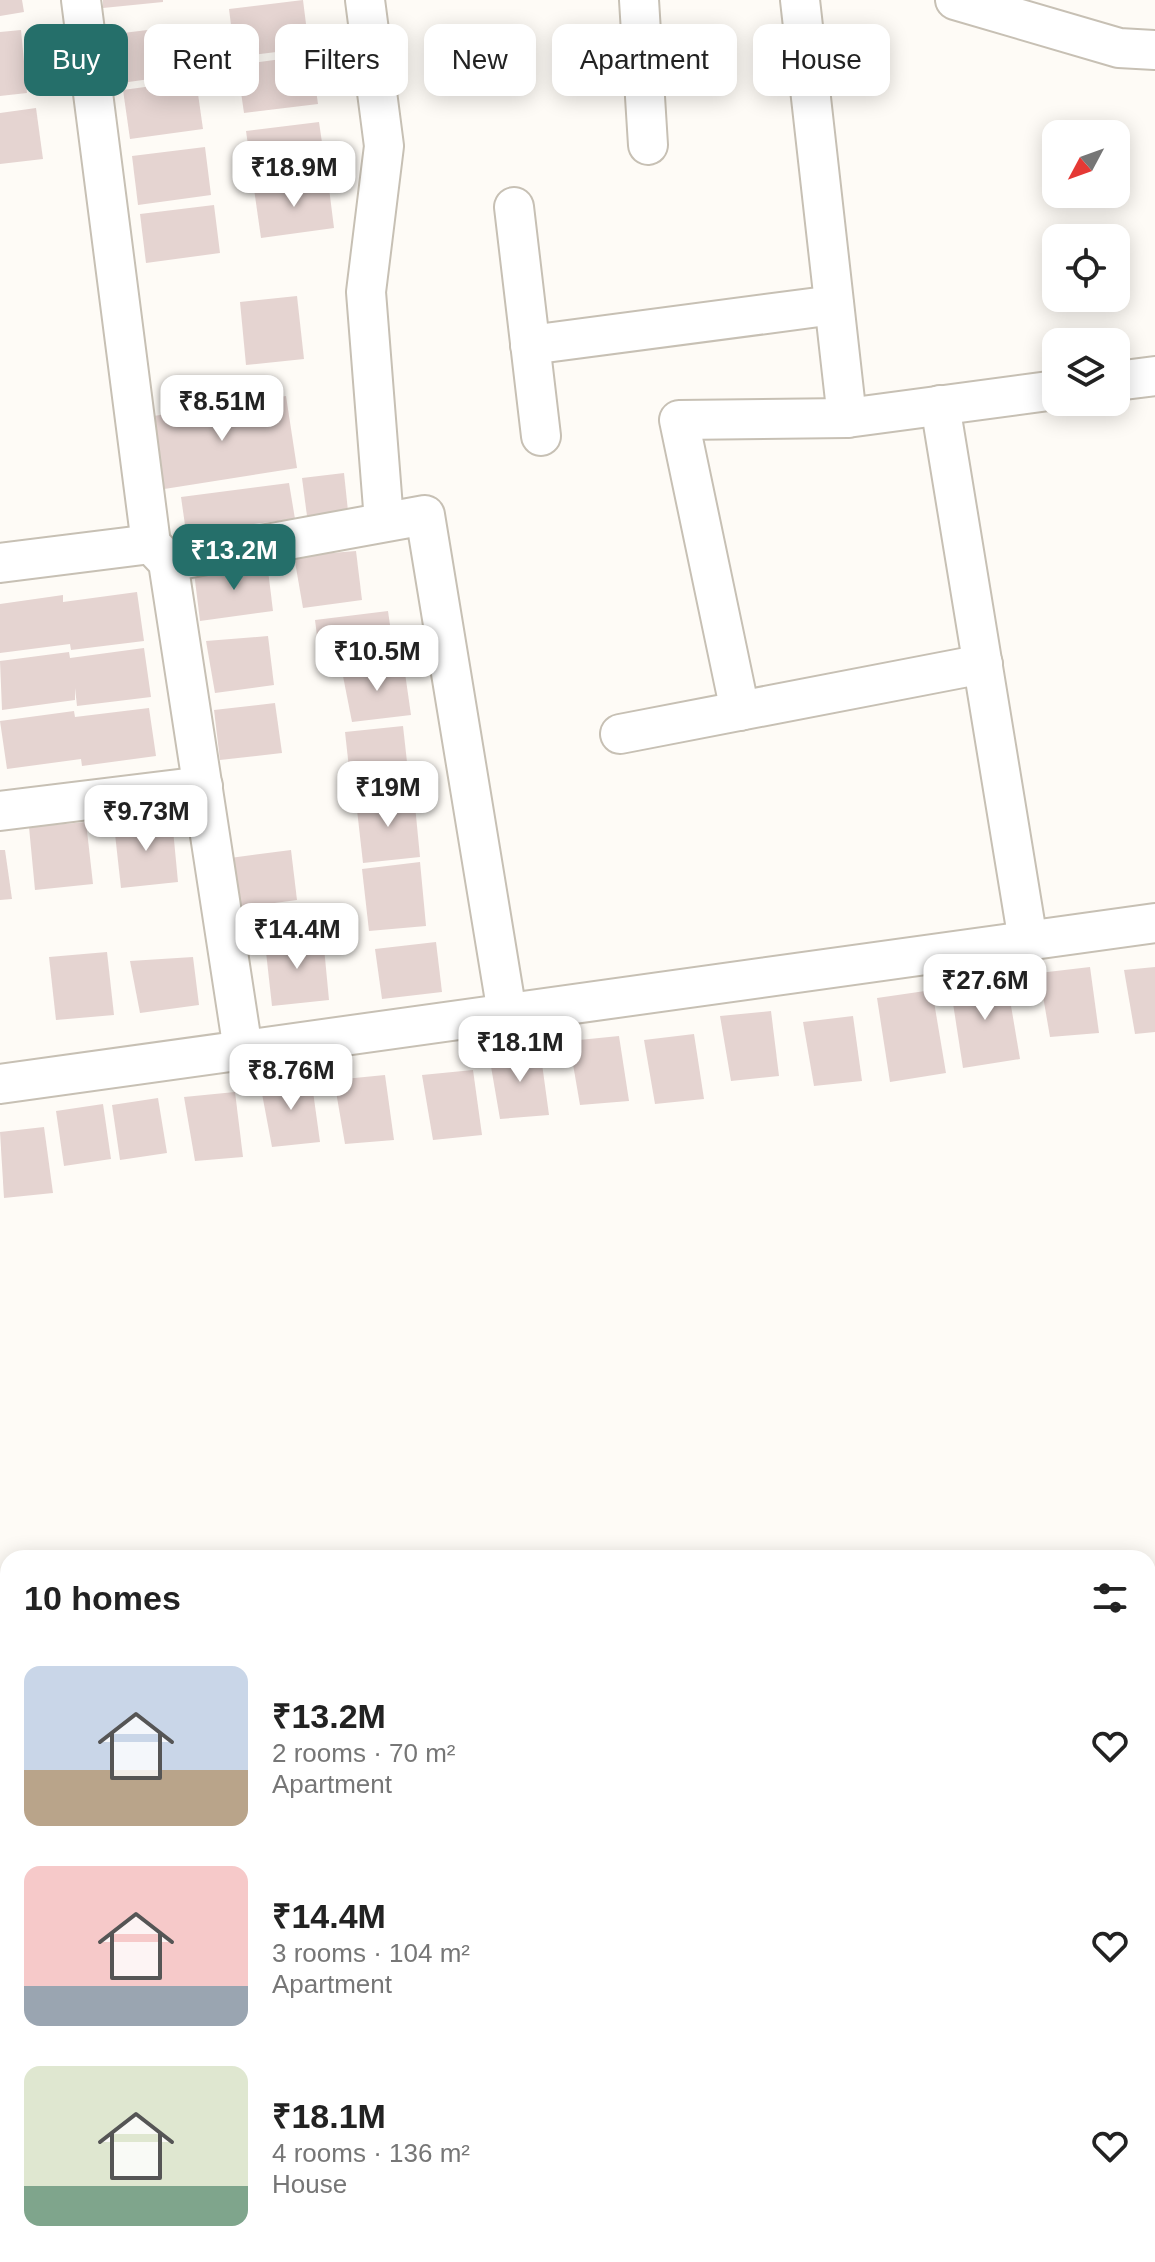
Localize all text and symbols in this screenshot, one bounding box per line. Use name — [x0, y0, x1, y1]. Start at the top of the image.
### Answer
chip: Buy — [24, 24, 128, 96]
chip: Rent — [144, 24, 259, 96]
chip: Filters — [275, 24, 408, 96]
chip: New — [424, 24, 536, 96]
chip: Apartment — [552, 24, 737, 96]
chip: House — [753, 24, 890, 96]
north arrow — [1042, 120, 1130, 208]
map controls — [1042, 120, 1130, 416]
pin: ₹18.9M — [229, 141, 359, 209]
text: ₹18.9M — [250, 152, 338, 182]
button: locate — [1042, 224, 1130, 312]
button: layers — [1042, 328, 1130, 416]
pin: ₹8.51M — [157, 375, 287, 443]
text: ₹8.51M — [178, 386, 266, 416]
pin: ₹13.2M — [169, 524, 299, 592]
text: ₹13.2M — [190, 535, 278, 565]
pin: ₹10.5M — [312, 625, 442, 693]
text: ₹10.5M — [333, 636, 421, 666]
pin: ₹19M — [341, 761, 435, 829]
text: ₹19M — [355, 772, 421, 802]
pin: ₹9.73M — [81, 785, 211, 853]
text: ₹9.73M — [102, 796, 190, 826]
pin: ₹14.4M — [232, 903, 362, 971]
text: ₹14.4M — [253, 914, 341, 944]
pin: ₹27.6M — [920, 954, 1050, 1022]
text: ₹27.6M — [941, 965, 1029, 995]
pin: ₹18.1M — [455, 1016, 585, 1084]
text: ₹18.1M — [476, 1027, 564, 1057]
pin: ₹8.76M — [226, 1044, 356, 1112]
text: ₹8.76M — [247, 1055, 335, 1085]
icon: filters — [1088, 1576, 1132, 1620]
text: 10 homes — [24, 1579, 181, 1617]
text: ₹13.2M — [272, 1697, 386, 1735]
icon: home — [88, 1698, 184, 1794]
icon: heart — [1088, 1724, 1132, 1768]
text: 2 rooms · 70 m² — [272, 1738, 456, 1768]
text: Apartment — [272, 1769, 392, 1799]
text: ₹14.4M — [272, 1897, 386, 1935]
icon: home — [88, 1898, 184, 1994]
icon: heart — [1088, 1924, 1132, 1968]
text: 3 rooms · 104 m² — [272, 1938, 470, 1968]
text: Apartment — [272, 1969, 392, 1999]
text: ₹18.1M — [272, 2097, 386, 2135]
icon: home — [88, 2098, 184, 2194]
icon: heart — [1088, 2124, 1132, 2168]
text: 4 rooms · 136 m² — [272, 2138, 470, 2168]
text: House — [272, 2169, 347, 2199]

